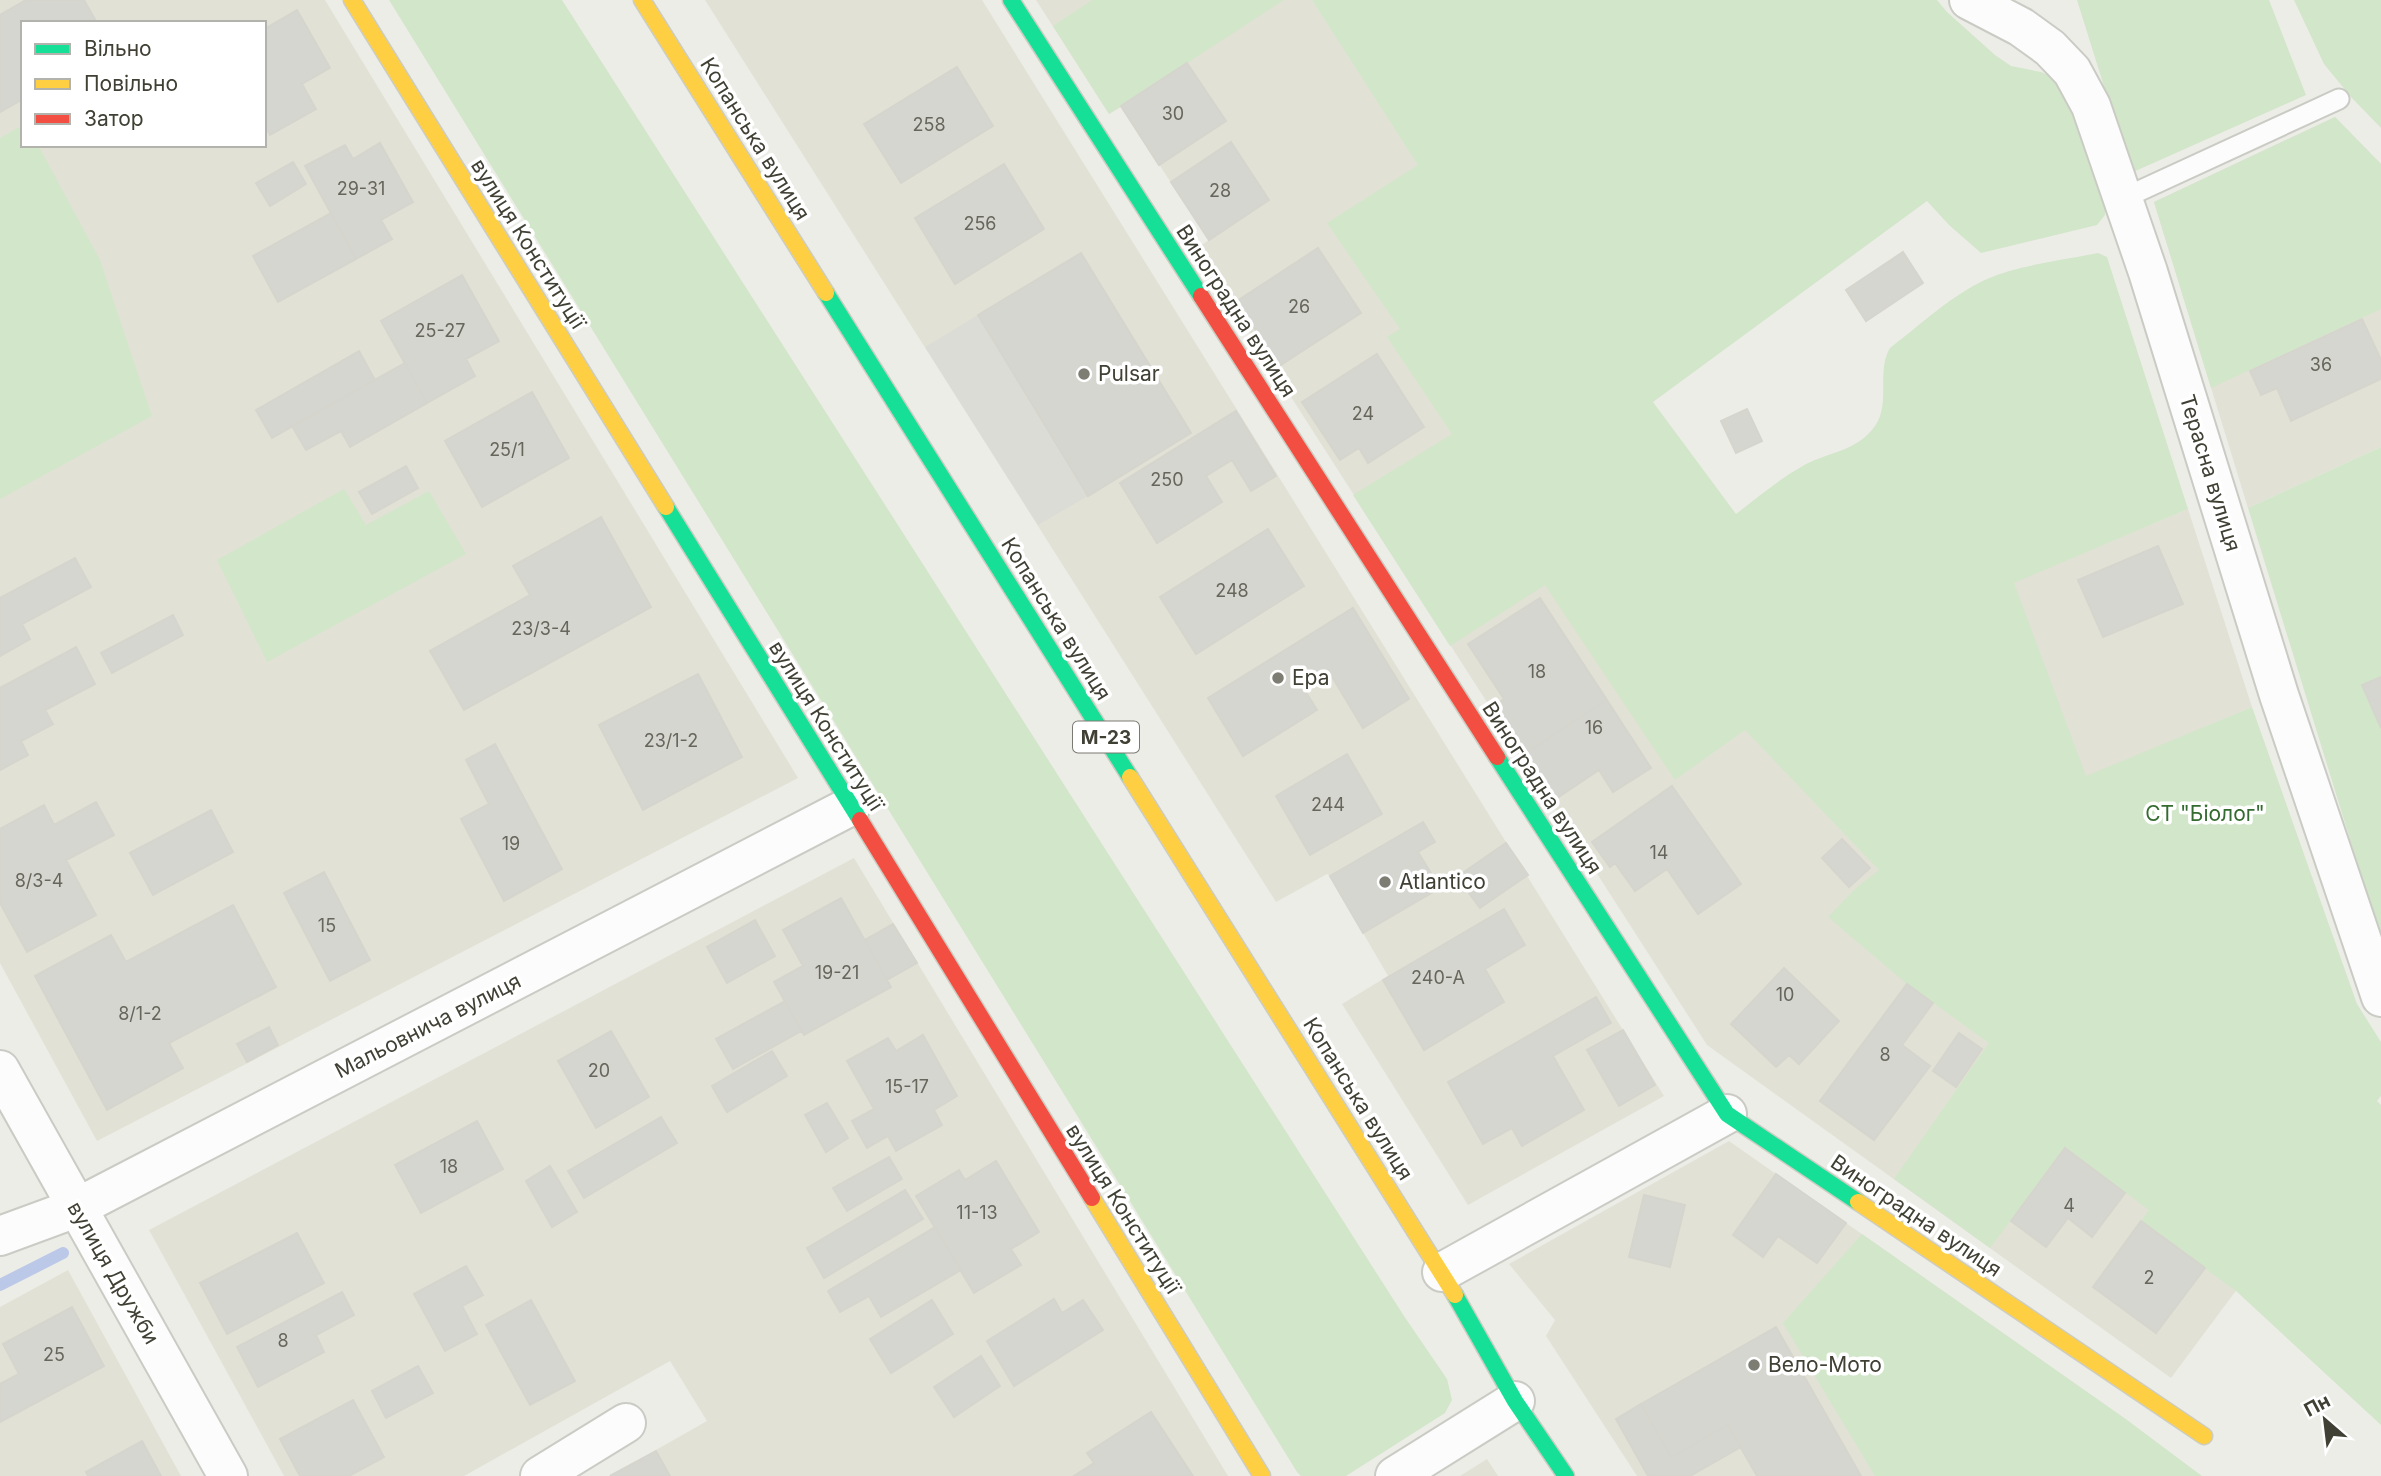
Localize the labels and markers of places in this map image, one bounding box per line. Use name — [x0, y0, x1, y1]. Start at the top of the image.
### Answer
place label: Pulsar — [1098, 361, 1160, 386]
marker: Pulsar — [1076, 366, 1092, 382]
place label: Ера — [1292, 665, 1329, 690]
marker: Ера — [1270, 670, 1286, 686]
place label: Atlantico — [1399, 869, 1486, 894]
marker: Atlantico — [1377, 874, 1393, 890]
place label: Вело-Мото — [1768, 1352, 1882, 1377]
marker: Вело-Мото — [1746, 1357, 1762, 1373]

